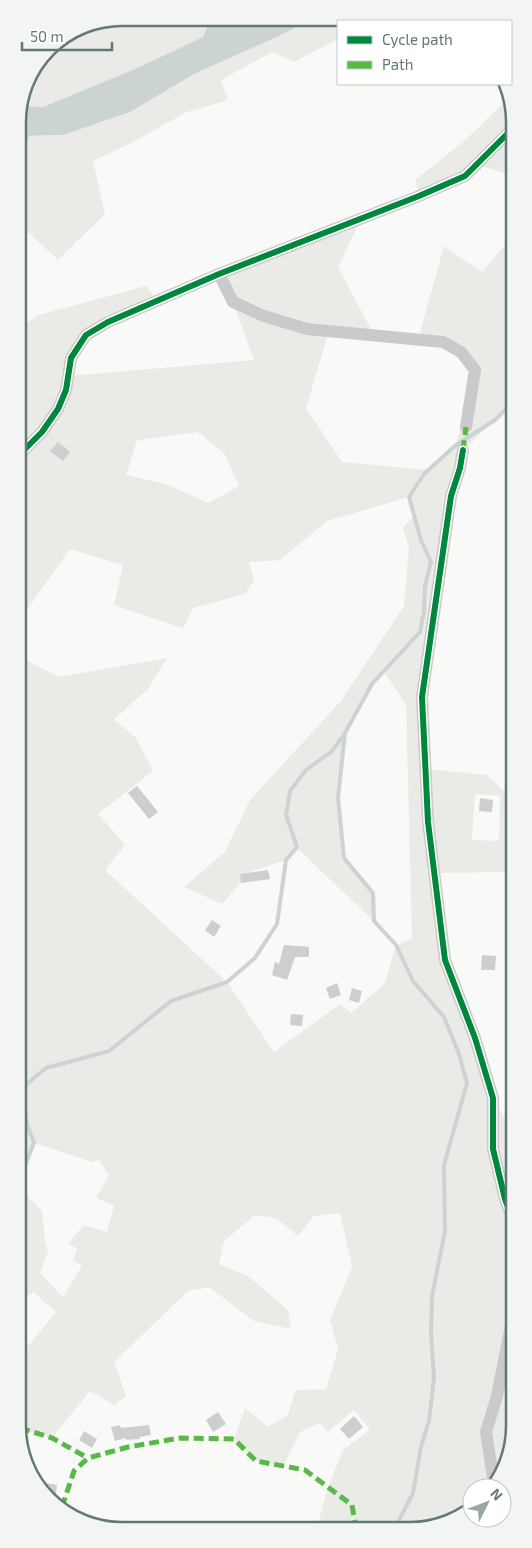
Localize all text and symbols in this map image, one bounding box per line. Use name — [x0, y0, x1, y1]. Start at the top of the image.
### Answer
scale bar — [22, 20, 112, 52]
legend — [337, 20, 512, 85]
text: 50 m — [30, 27, 64, 45]
text: Cycle path — [382, 30, 453, 48]
text: Path — [382, 55, 413, 73]
north arrow — [462, 1478, 512, 1528]
text: N — [487, 1485, 507, 1503]

